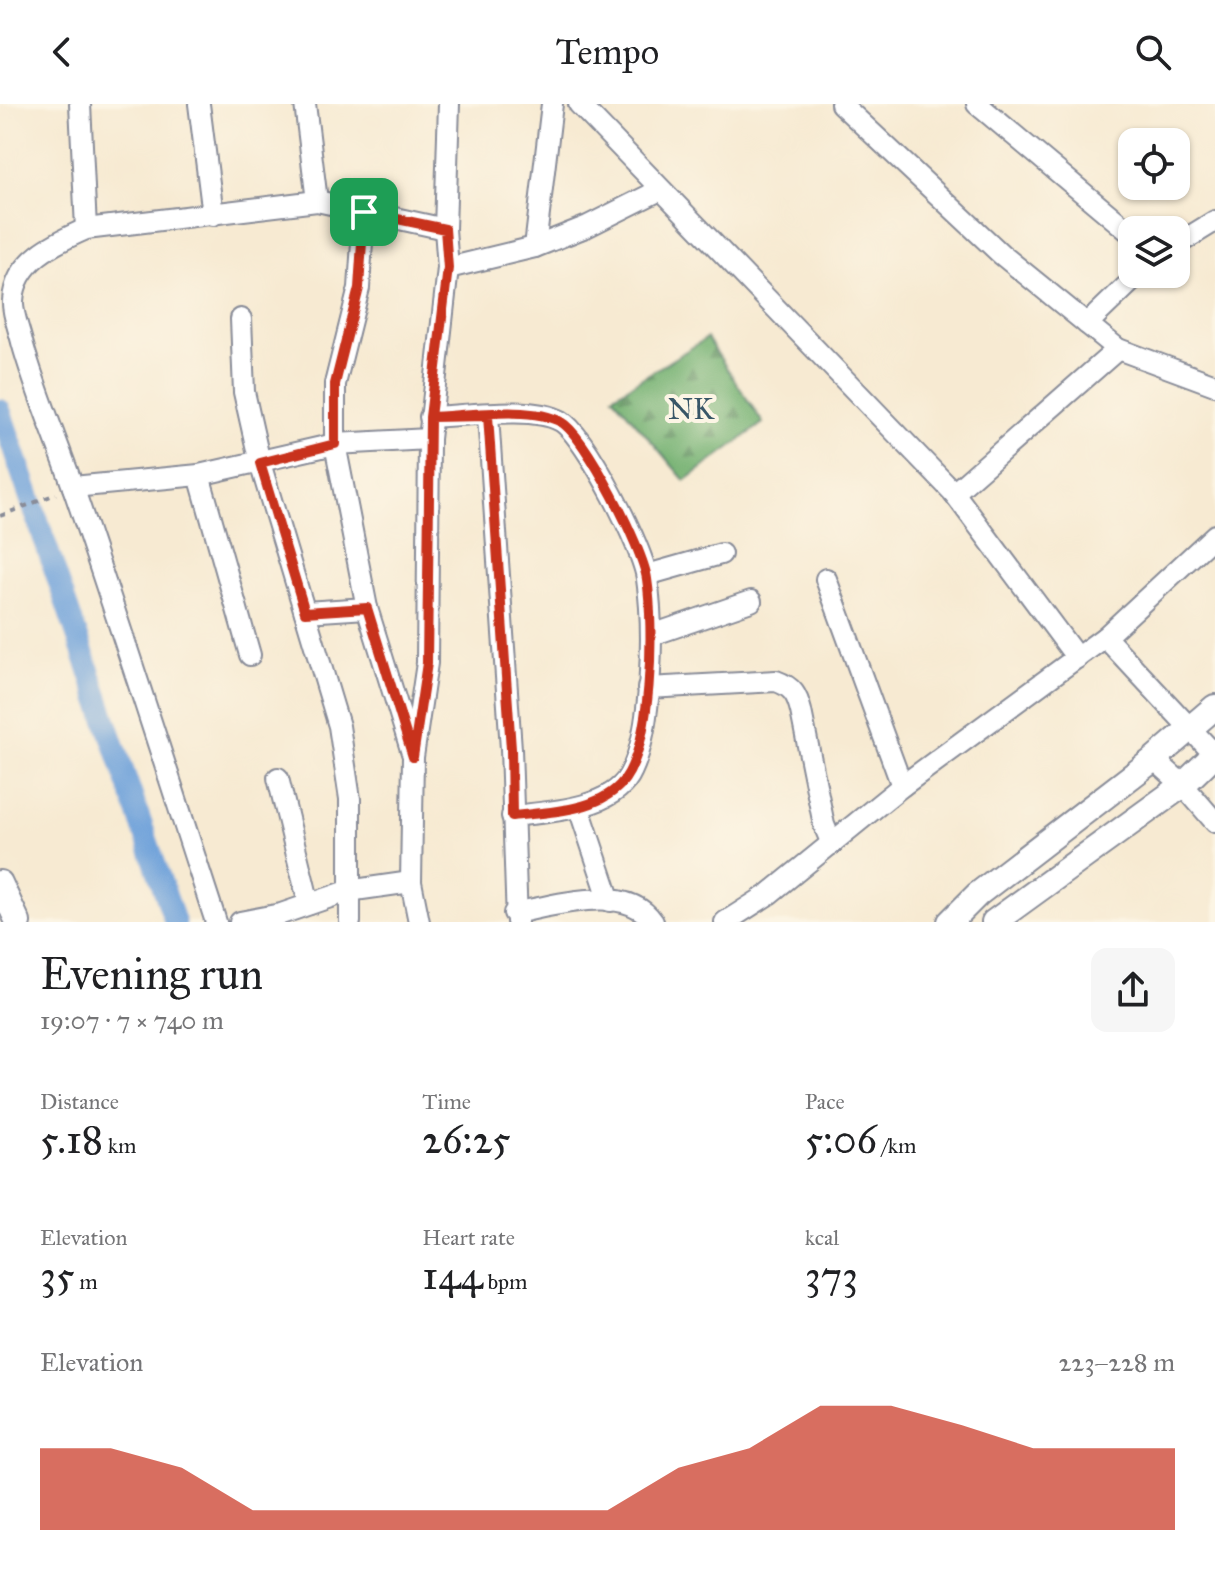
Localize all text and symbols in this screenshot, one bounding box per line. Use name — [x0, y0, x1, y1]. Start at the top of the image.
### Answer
icon: back — [40, 30, 84, 74]
text: Tempo — [556, 30, 659, 74]
icon: search — [1131, 30, 1175, 74]
map controls — [1118, 128, 1190, 288]
button: locate — [1118, 128, 1190, 200]
pin — [330, 178, 398, 246]
icon: arrive — [342, 190, 386, 234]
button: layers — [1118, 216, 1190, 288]
park label: NK — [668, 391, 715, 427]
text: Evening run — [40, 947, 263, 1001]
button: share — [1091, 948, 1175, 1032]
text: 19:07 · 7 × 740 m — [40, 1004, 224, 1036]
text: Distance — [40, 1088, 119, 1115]
text: Time — [422, 1088, 471, 1115]
text: Pace — [805, 1088, 845, 1115]
text: 5.18 — [40, 1115, 103, 1164]
text: 26:25 — [422, 1115, 511, 1164]
text: 5:06 — [805, 1115, 877, 1164]
text: km — [103, 1132, 136, 1159]
text: /km — [877, 1132, 916, 1159]
text: Elevation — [40, 1224, 127, 1251]
text: Heart rate — [422, 1224, 515, 1251]
text: kcal — [805, 1224, 839, 1251]
text: 35 — [40, 1251, 75, 1300]
text: 144 — [422, 1251, 483, 1300]
text: 373 — [805, 1251, 858, 1300]
text: m — [75, 1268, 98, 1295]
text: bpm — [483, 1268, 528, 1295]
text: Elevation — [40, 1346, 143, 1378]
text: 223–228 m — [1059, 1346, 1175, 1378]

